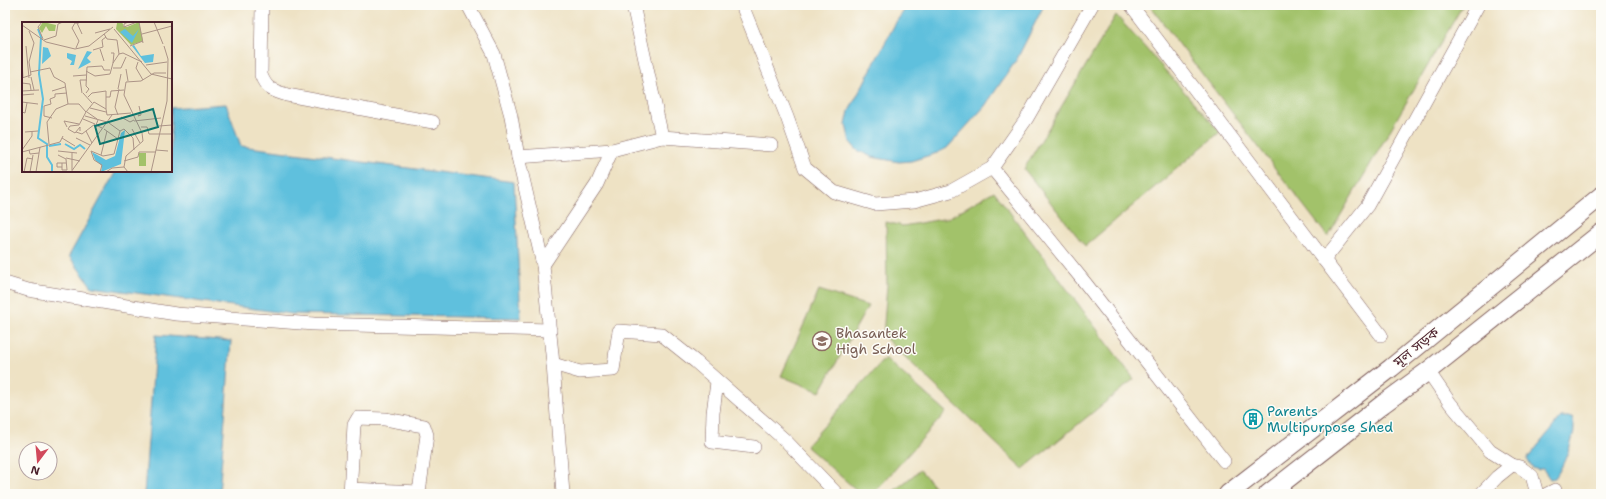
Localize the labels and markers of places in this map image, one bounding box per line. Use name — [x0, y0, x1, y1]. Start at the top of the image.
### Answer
place label: Bhasantek High School — [836, 324, 917, 358]
school or university icon: Bhasantek High School — [811, 330, 833, 352]
place label: Parents Multipurpose Shed — [1267, 402, 1393, 436]
building icon: Parents Multipurpose Shed — [1242, 408, 1264, 430]

